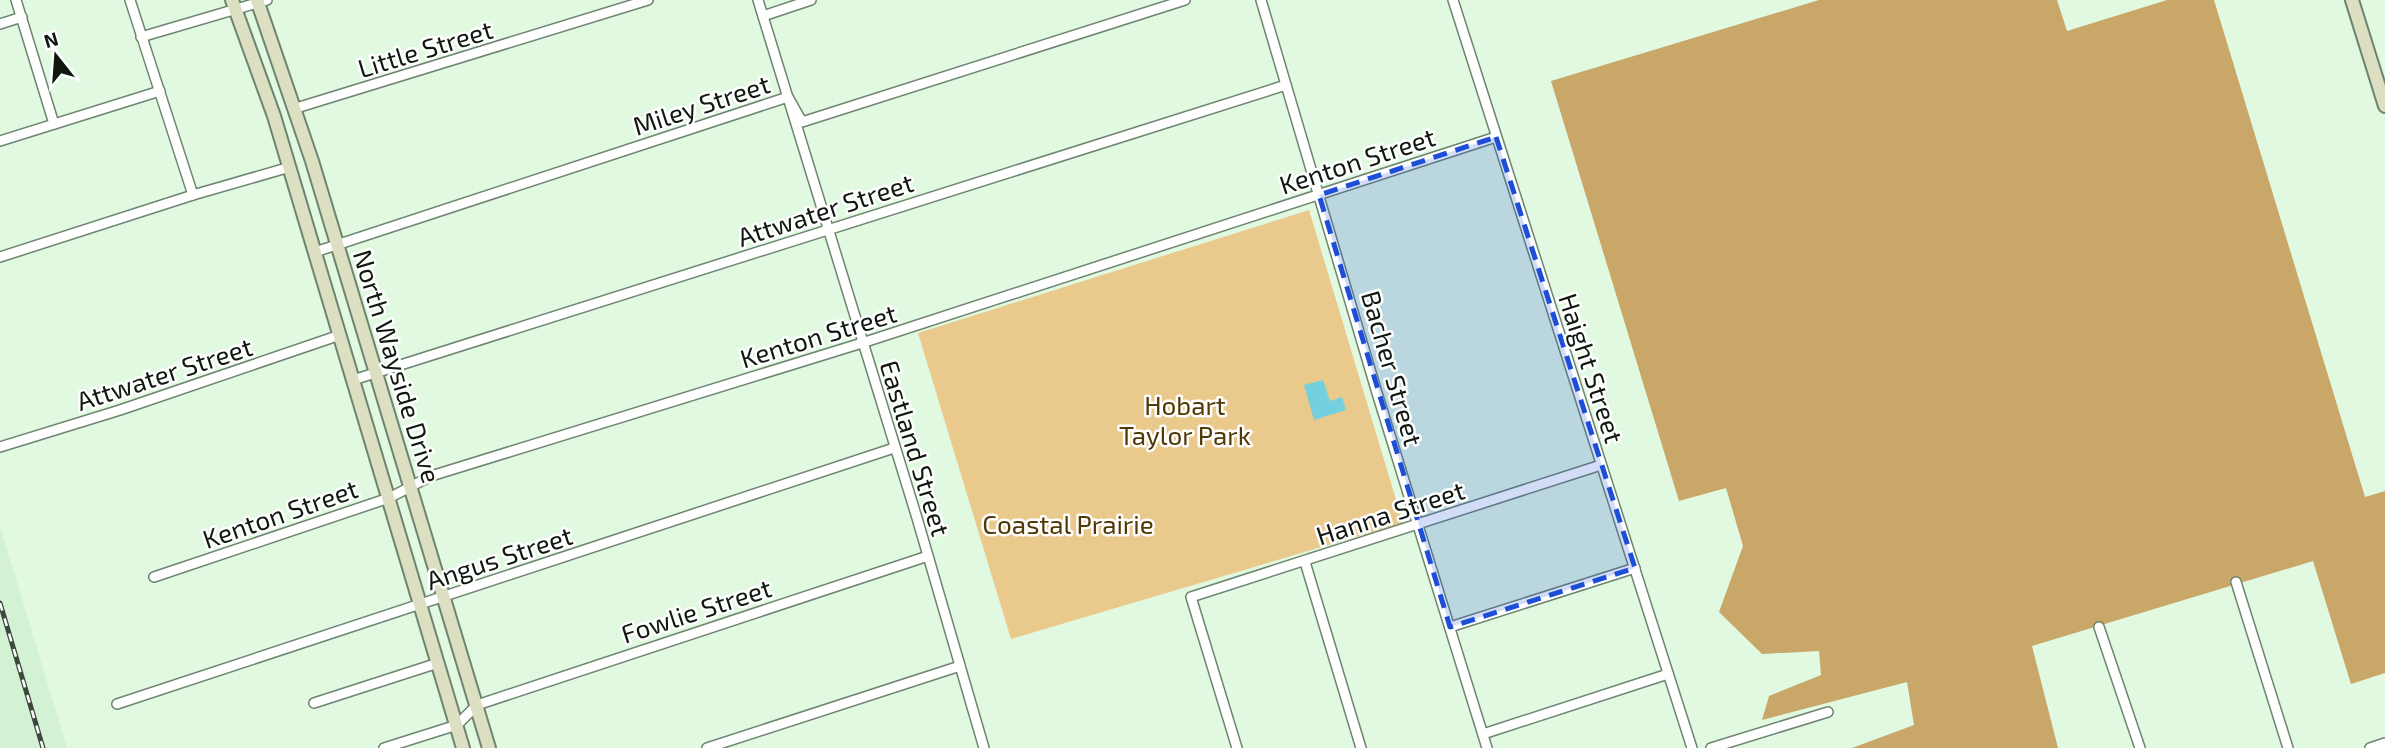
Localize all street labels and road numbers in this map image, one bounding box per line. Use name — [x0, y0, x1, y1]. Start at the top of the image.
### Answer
street label: Little Street — [354, 13, 496, 83]
street label: Miley Street — [629, 67, 773, 141]
street label: Kenton Street — [1275, 120, 1439, 200]
street label: Attwater Street — [733, 166, 917, 252]
street label: North Wayside Drive — [348, 246, 448, 486]
street label: Bacher Street — [1356, 287, 1430, 449]
street label: Haight Street — [1553, 289, 1631, 447]
street label: Kenton Street — [736, 296, 900, 373]
street label: Attwater Street — [72, 330, 256, 416]
street label: Eastland Street — [875, 356, 957, 540]
street label: Kenton Street — [198, 472, 362, 554]
street label: Hanna Street — [1312, 473, 1468, 551]
street label: Angus Street — [422, 519, 576, 595]
street label: Fowlie Street — [617, 571, 775, 649]

